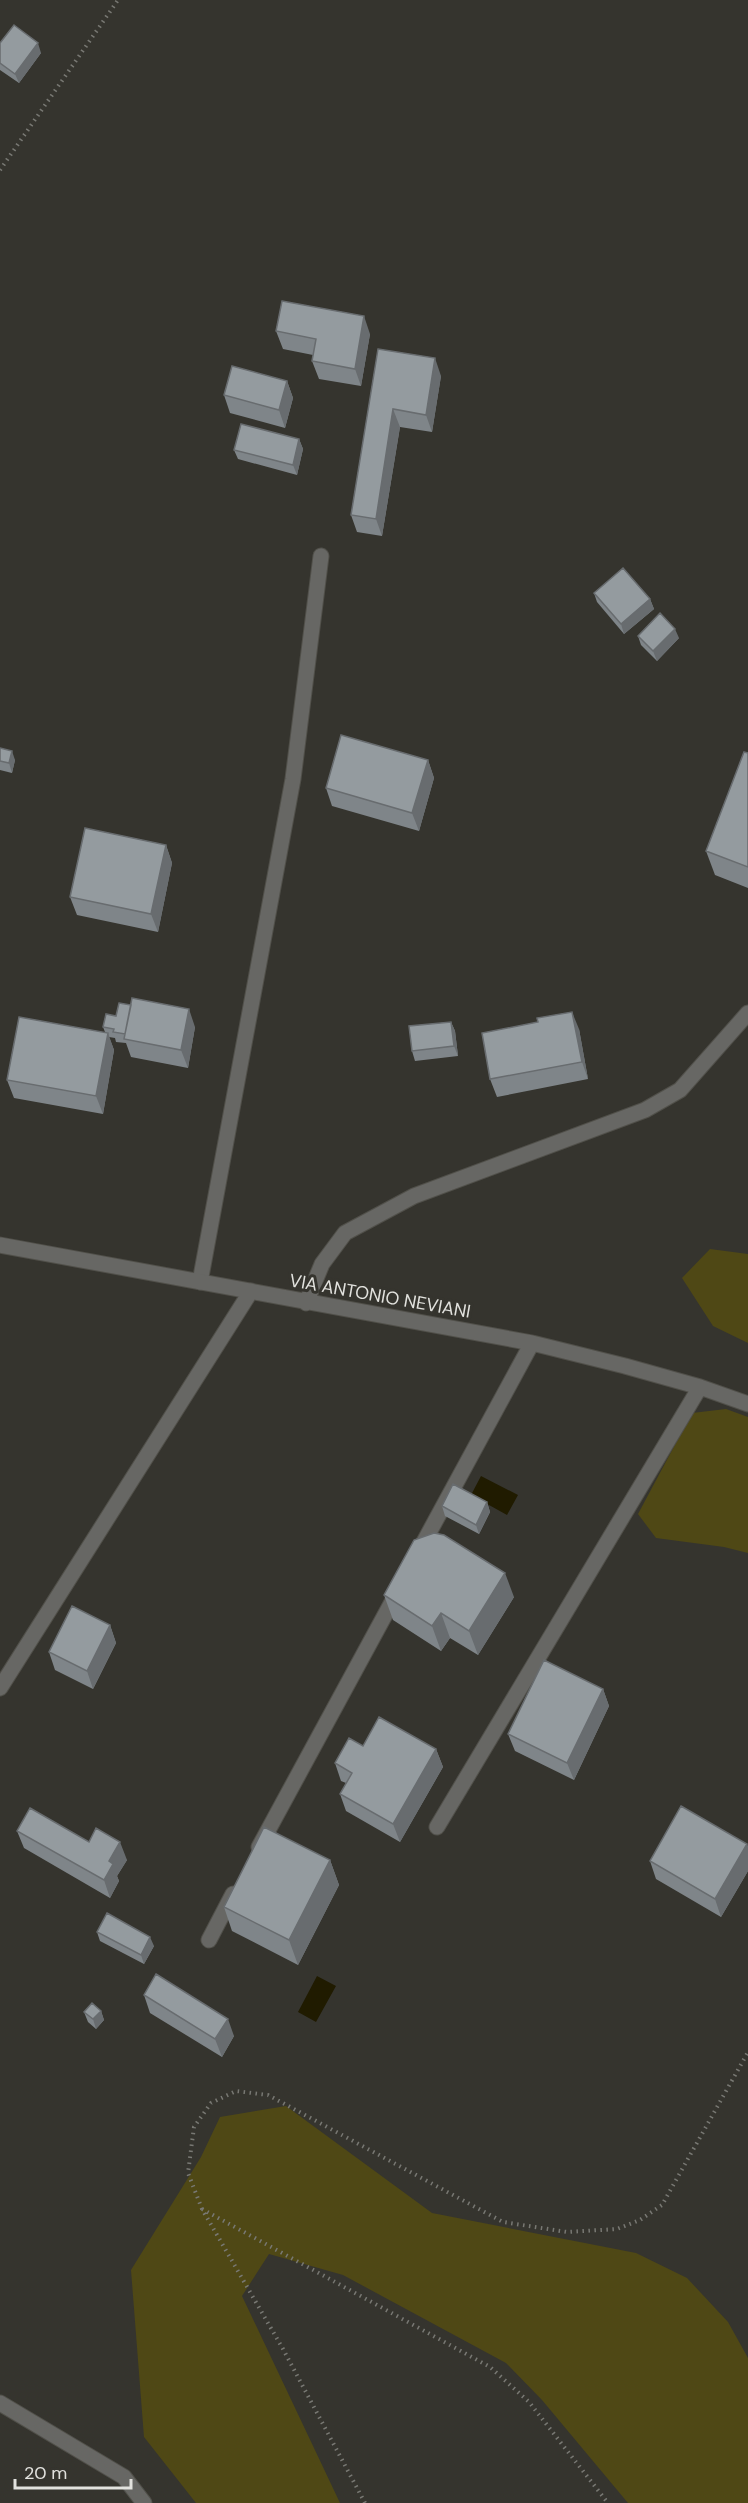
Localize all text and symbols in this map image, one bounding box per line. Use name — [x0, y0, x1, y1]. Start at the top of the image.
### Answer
street label: VIA ANTONIO NEVIANI — [288, 1268, 472, 1324]
scale bar — [15, 2452, 130, 2490]
text: 20 m — [24, 2461, 67, 2485]

